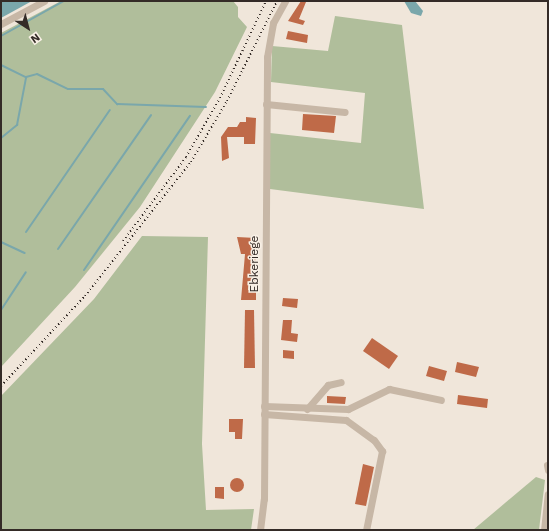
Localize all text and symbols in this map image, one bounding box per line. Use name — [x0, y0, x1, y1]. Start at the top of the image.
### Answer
north arrow — [8, 8, 48, 48]
text: N — [28, 30, 42, 46]
street label: Ebkeriege — [248, 235, 262, 293]

